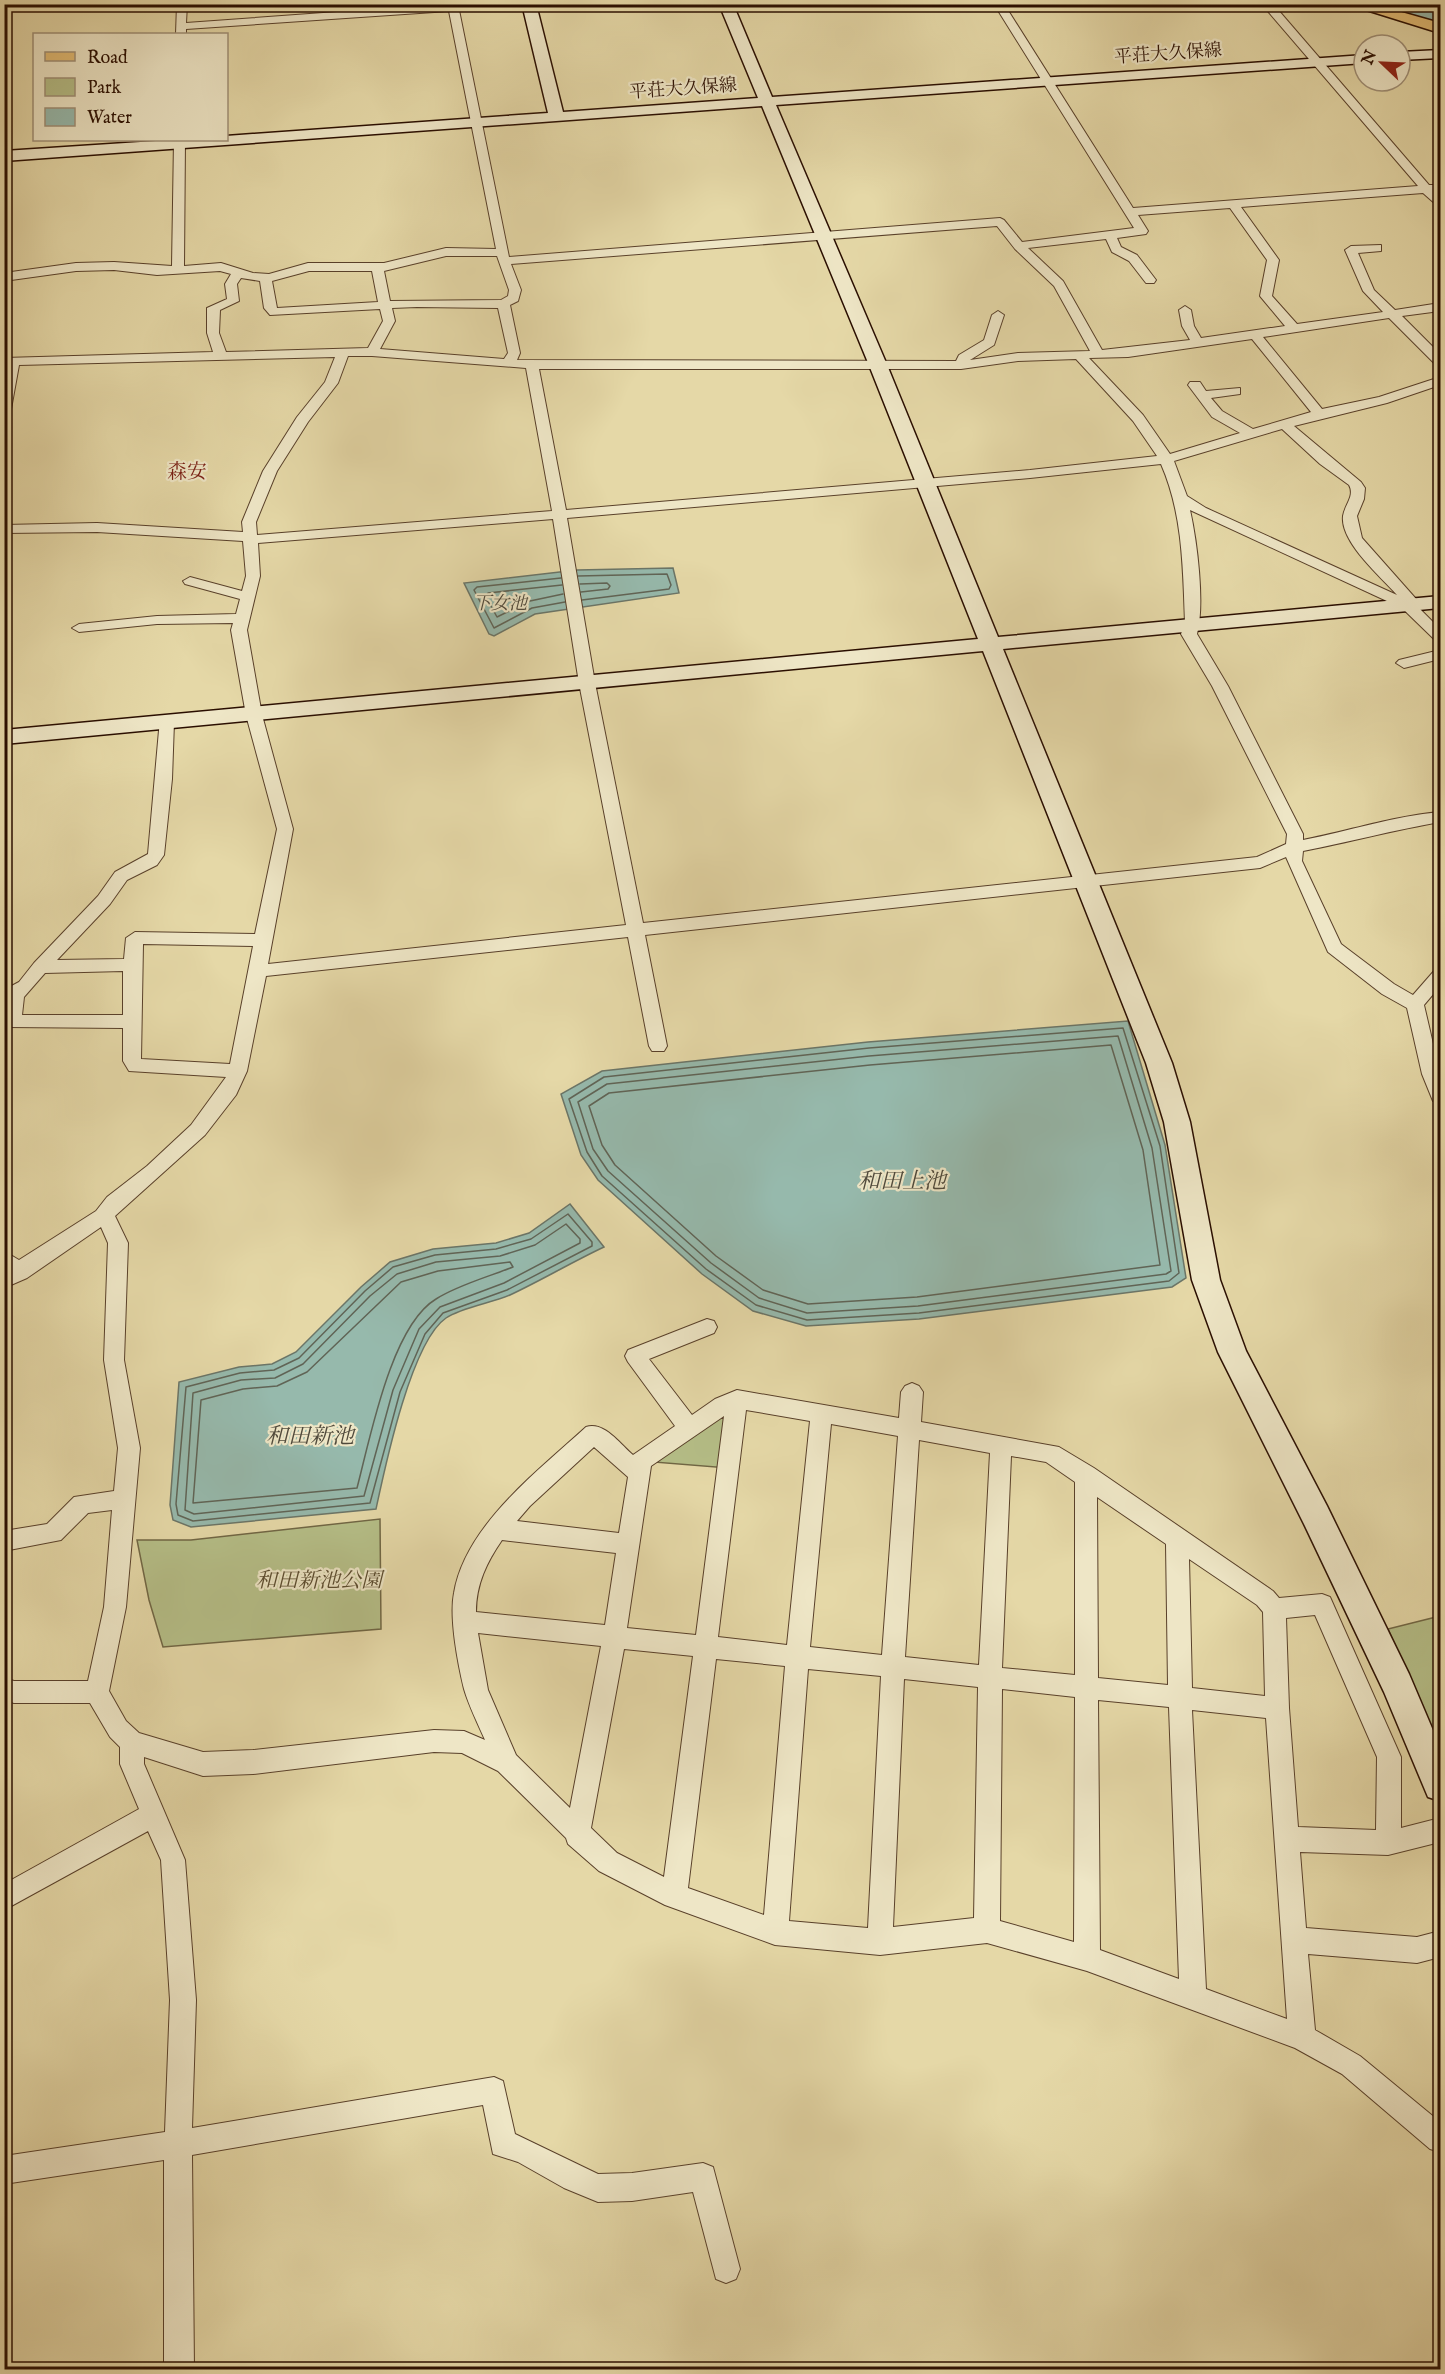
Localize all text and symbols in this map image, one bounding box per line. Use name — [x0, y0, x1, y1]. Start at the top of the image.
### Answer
legend — [33, 33, 228, 141]
north arrow — [1352, 33, 1412, 93]
street label: 平荘大久保線 — [1113, 39, 1223, 70]
text: Road — [87, 47, 128, 70]
text: N — [1358, 47, 1382, 69]
street label: 平荘大久保線 — [628, 74, 738, 105]
text: Park — [87, 77, 122, 100]
text: Water — [87, 107, 132, 130]
district label: 森安 — [167, 460, 207, 485]
water label: 下女池 — [473, 593, 529, 616]
water label: 和田上池 — [858, 1168, 949, 1196]
water label: 和田新池 — [266, 1423, 357, 1451]
park label: 和田新池公園 — [256, 1568, 385, 1595]

